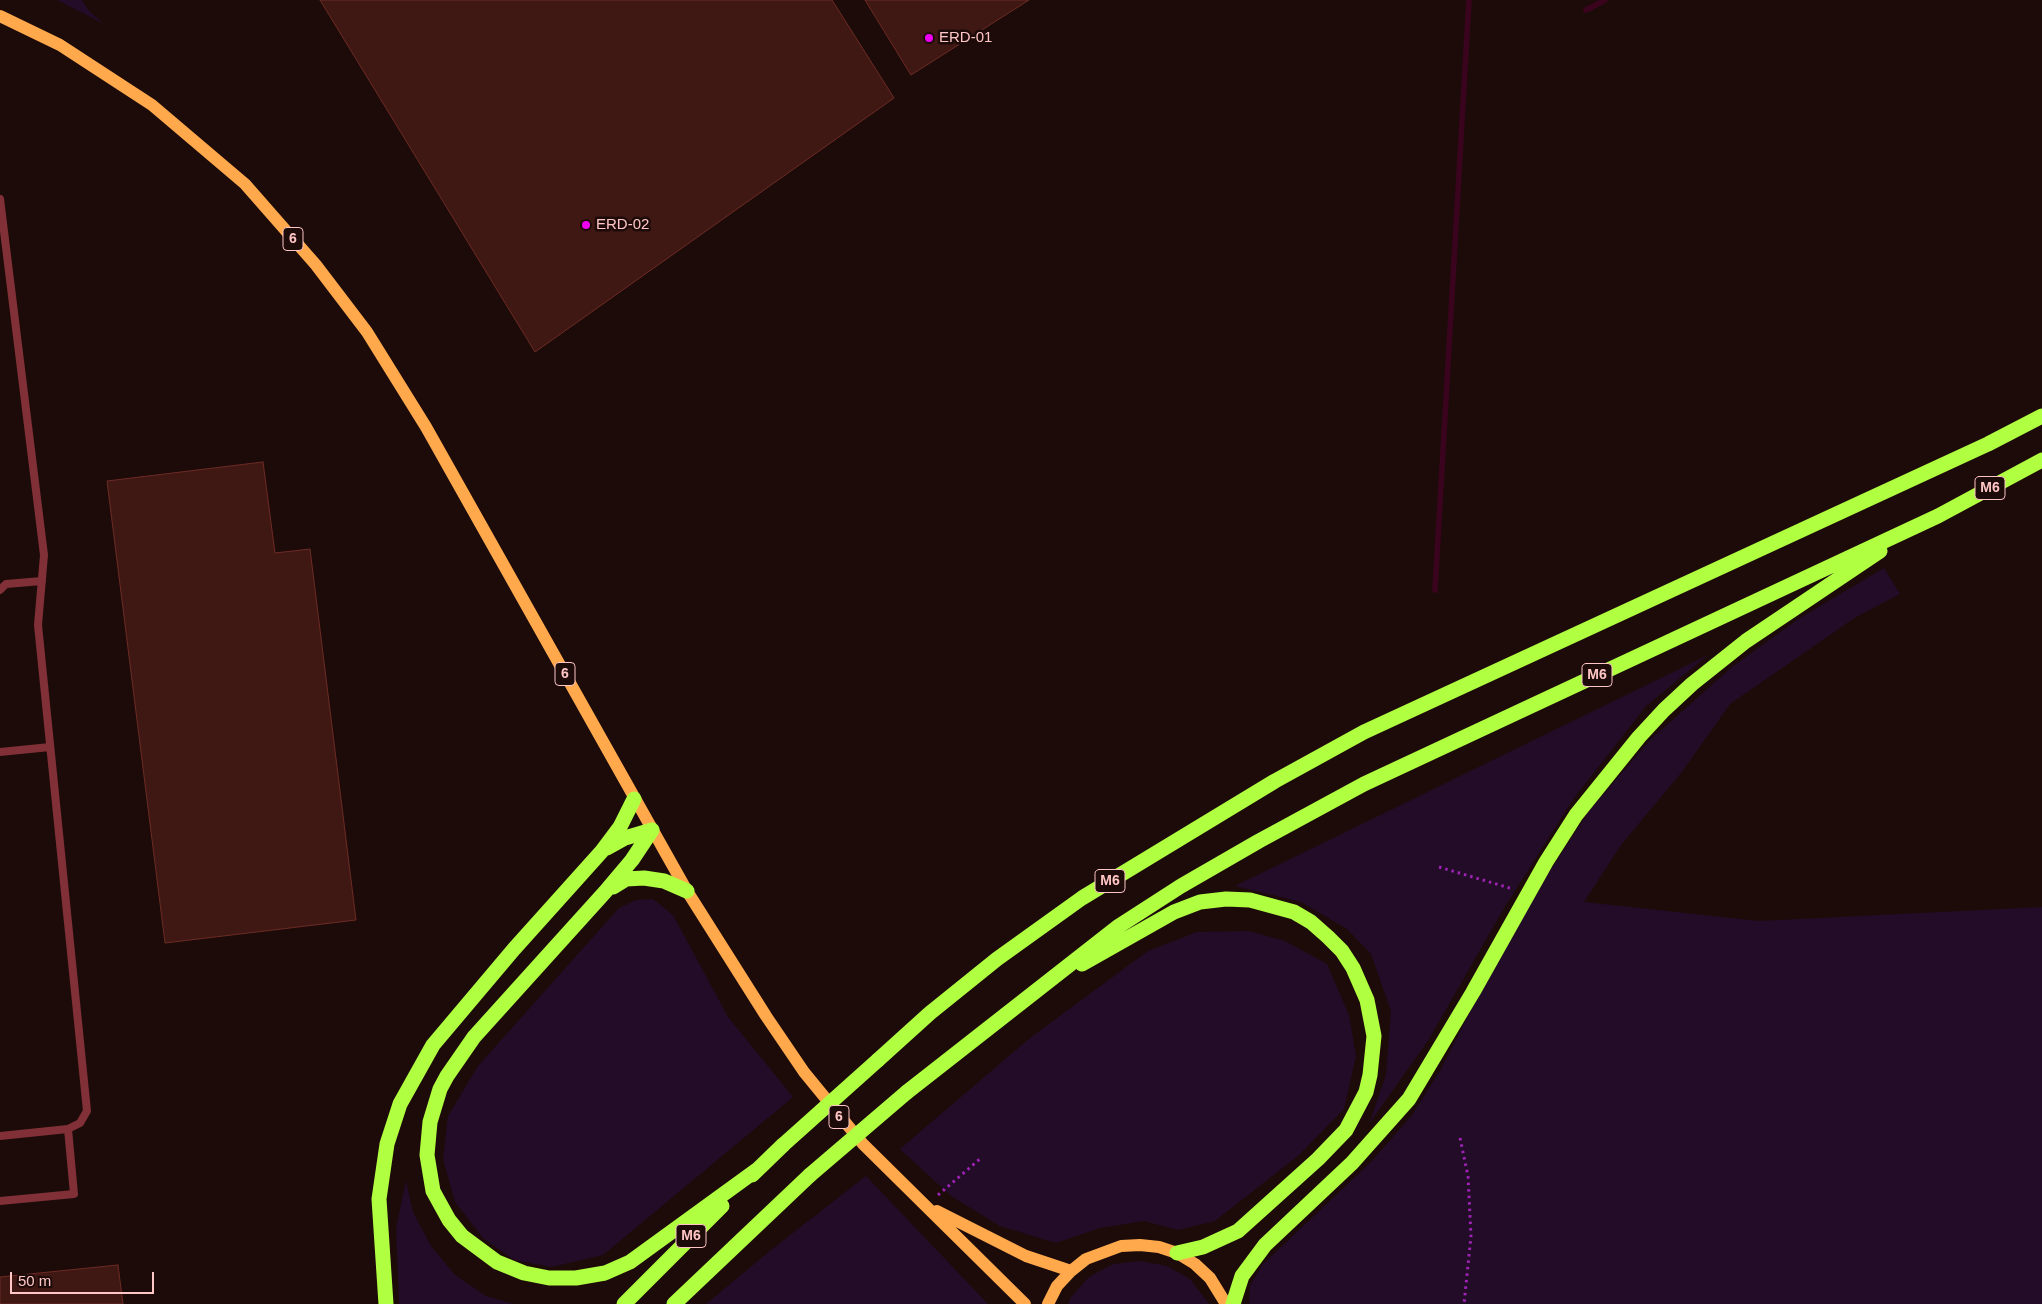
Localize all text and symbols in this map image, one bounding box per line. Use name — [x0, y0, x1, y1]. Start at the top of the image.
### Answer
place label: ERD-01 — [939, 29, 992, 47]
marker: ERD-01 — [923, 32, 935, 44]
place label: ERD-02 — [596, 216, 649, 234]
marker: ERD-02 — [580, 219, 592, 231]
road number: 6 — [283, 228, 303, 250]
road number: M6 — [1975, 476, 2005, 499]
road number: 6 — [555, 662, 575, 686]
road number: M6 — [1582, 664, 1612, 686]
road number: M6 — [1095, 869, 1125, 892]
road number: 6 — [829, 1106, 849, 1128]
road number: M6 — [676, 1224, 706, 1248]
scale bar — [12, 1262, 156, 1294]
text: 50 m — [18, 1272, 51, 1289]

